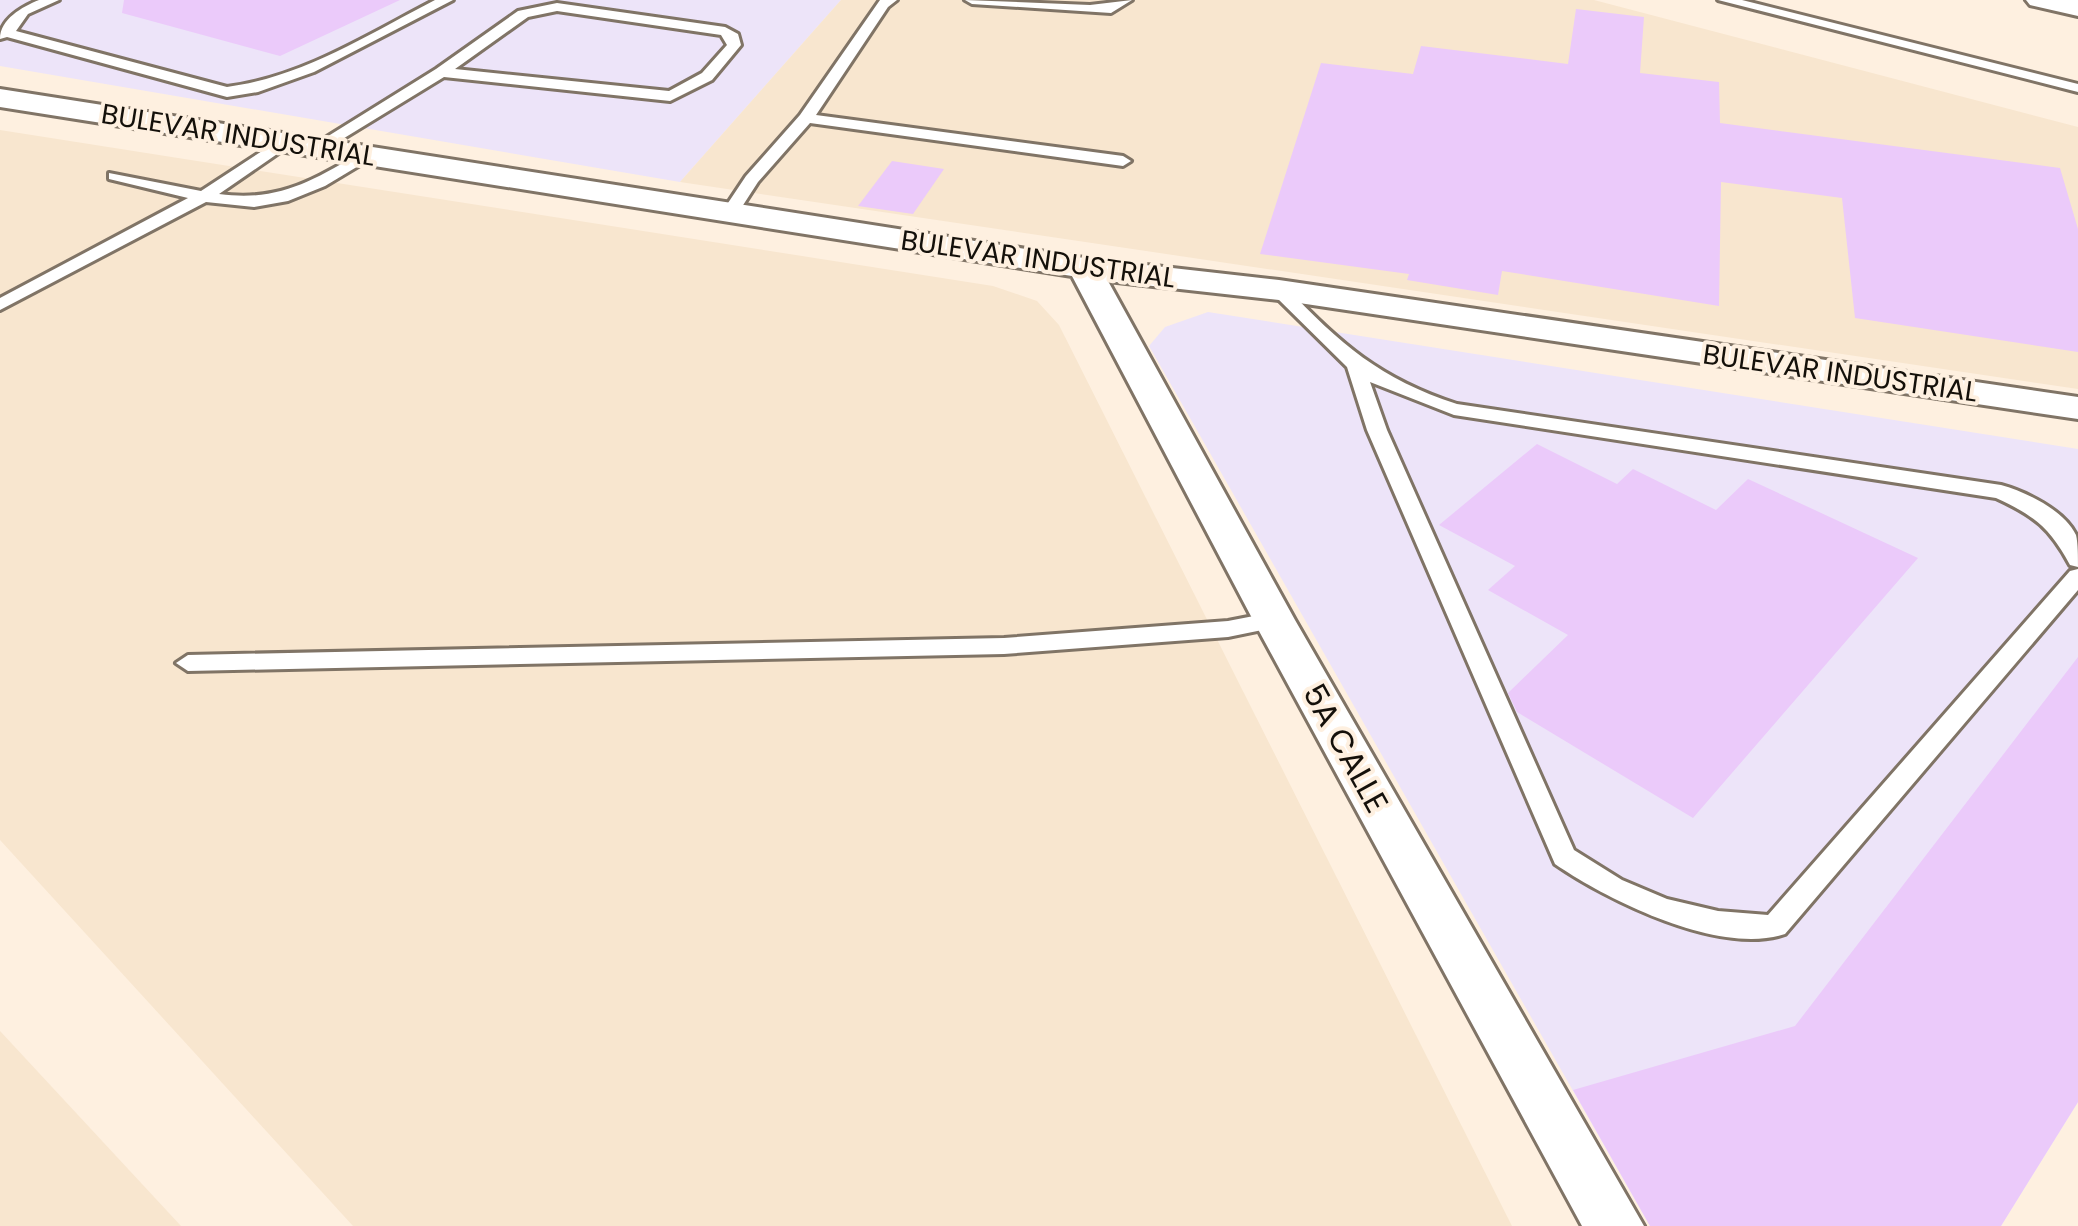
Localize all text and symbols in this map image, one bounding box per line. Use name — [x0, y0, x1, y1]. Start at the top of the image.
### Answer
street label: BULEVAR INDUSTRIAL — [98, 94, 378, 176]
street label: BULEVAR INDUSTRIAL — [898, 220, 1178, 298]
street label: BULEVAR INDUSTRIAL — [1700, 334, 1980, 412]
street label: 5A CALLE — [1292, 676, 1400, 820]

